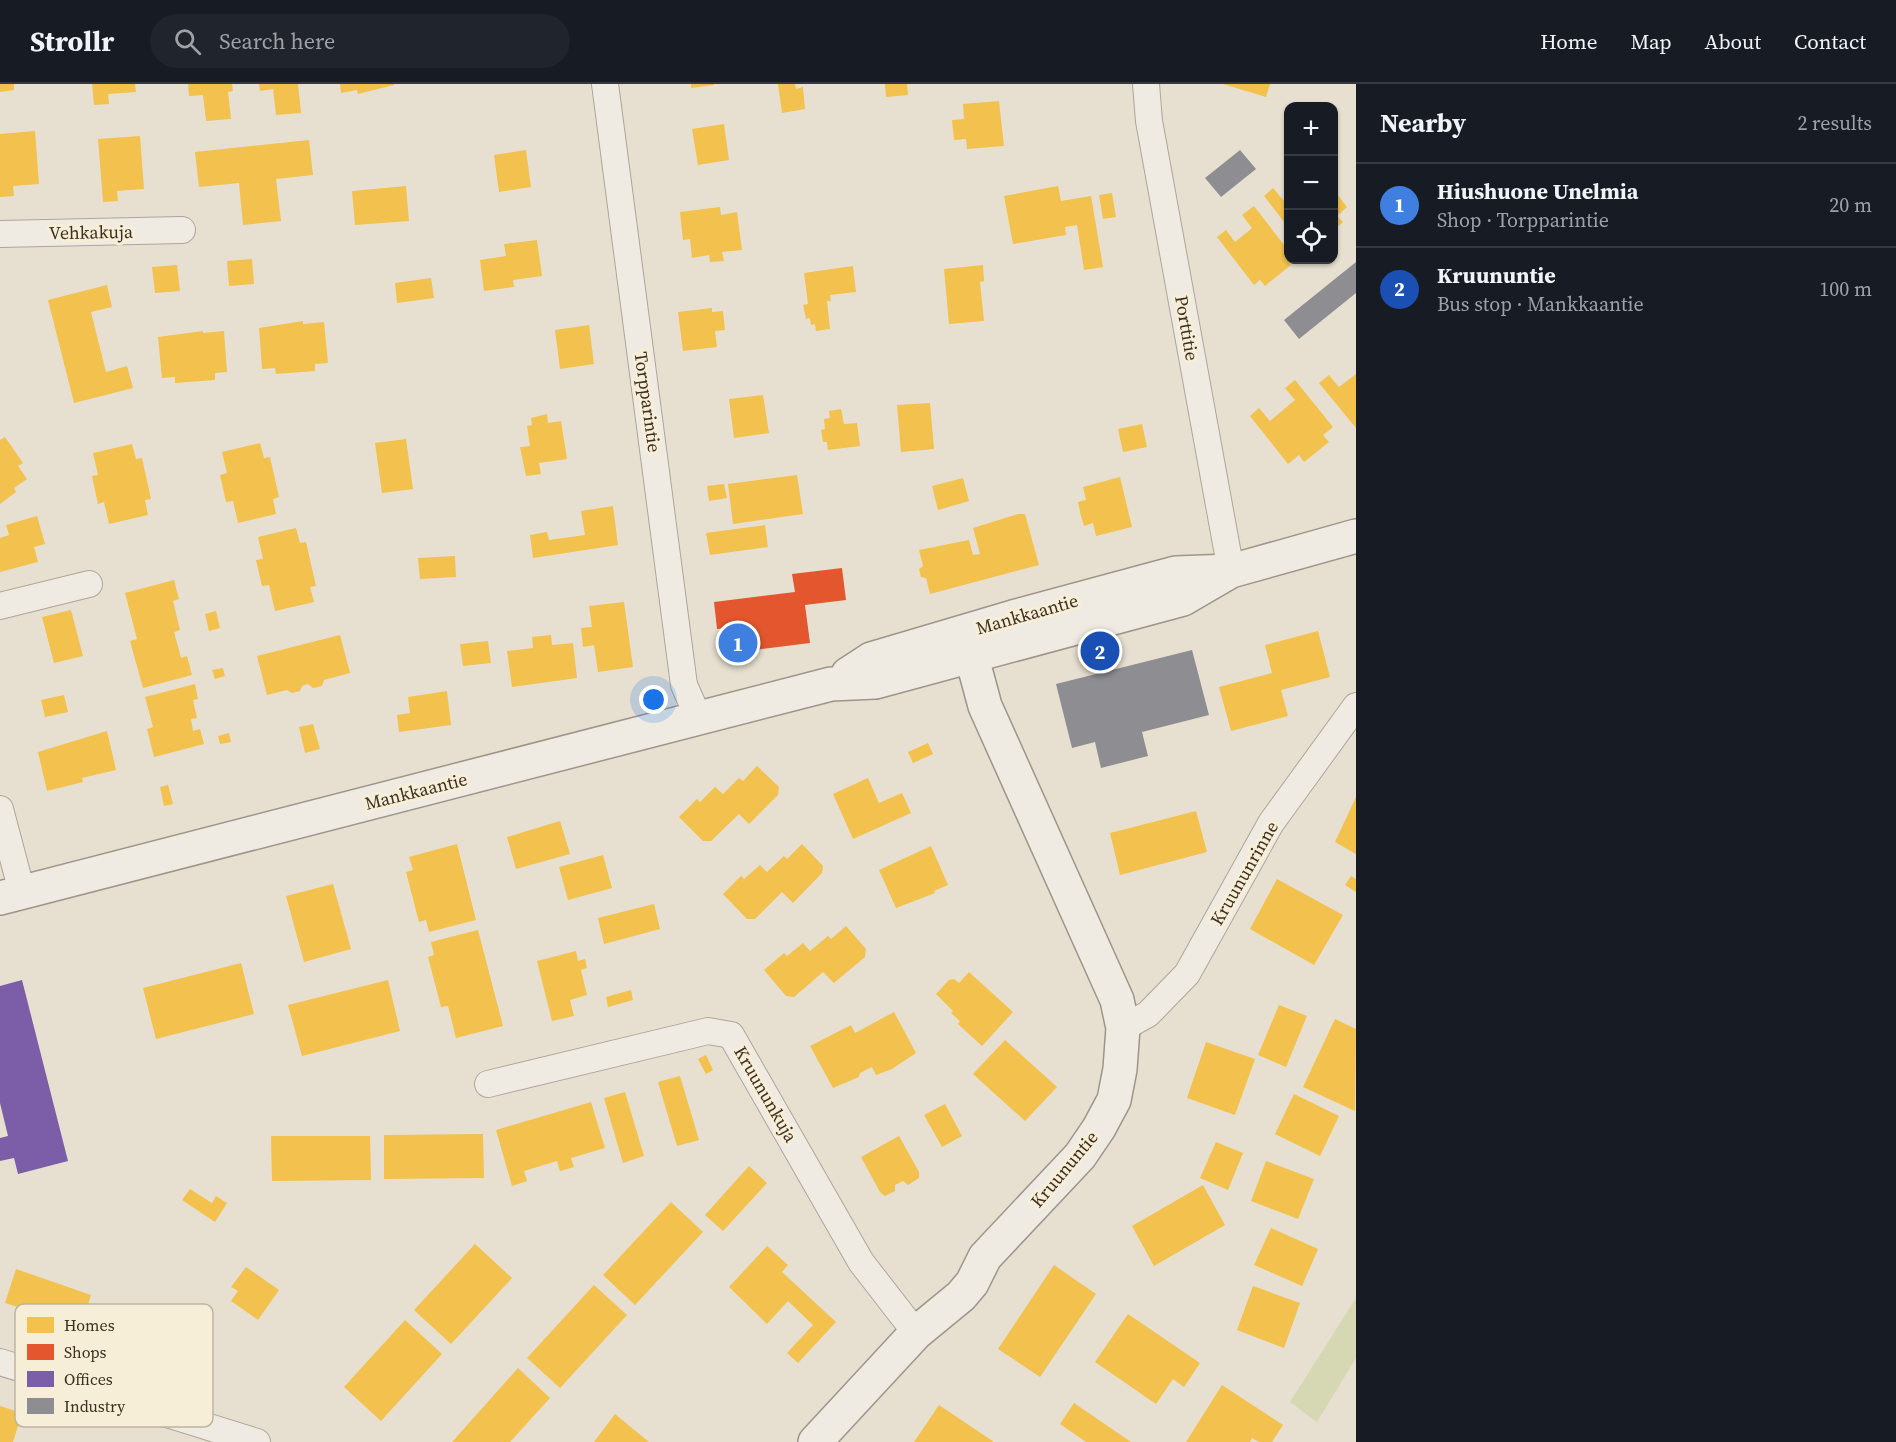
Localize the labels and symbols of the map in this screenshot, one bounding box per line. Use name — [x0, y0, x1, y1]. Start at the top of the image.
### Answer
street label: Vehkakuja — [49, 219, 134, 245]
street label: Porttitie — [1169, 293, 1205, 363]
street label: Torpparintie — [629, 350, 667, 454]
street label: Mankkaantie — [973, 588, 1081, 640]
pin: 1 — [718, 620, 758, 666]
pin: 2 — [1080, 628, 1120, 674]
your location — [639, 685, 668, 714]
street label: Mankkaantie — [362, 766, 470, 816]
street label: Kruununrinne — [1204, 816, 1284, 930]
street label: Kruununkuja — [728, 1041, 804, 1147]
street label: Kruununtie — [1024, 1125, 1104, 1213]
legend — [15, 1304, 213, 1427]
text: Homes — [64, 1314, 115, 1336]
text: Shops — [64, 1341, 107, 1363]
text: Offices — [64, 1368, 113, 1390]
text: Industry — [64, 1395, 126, 1417]

